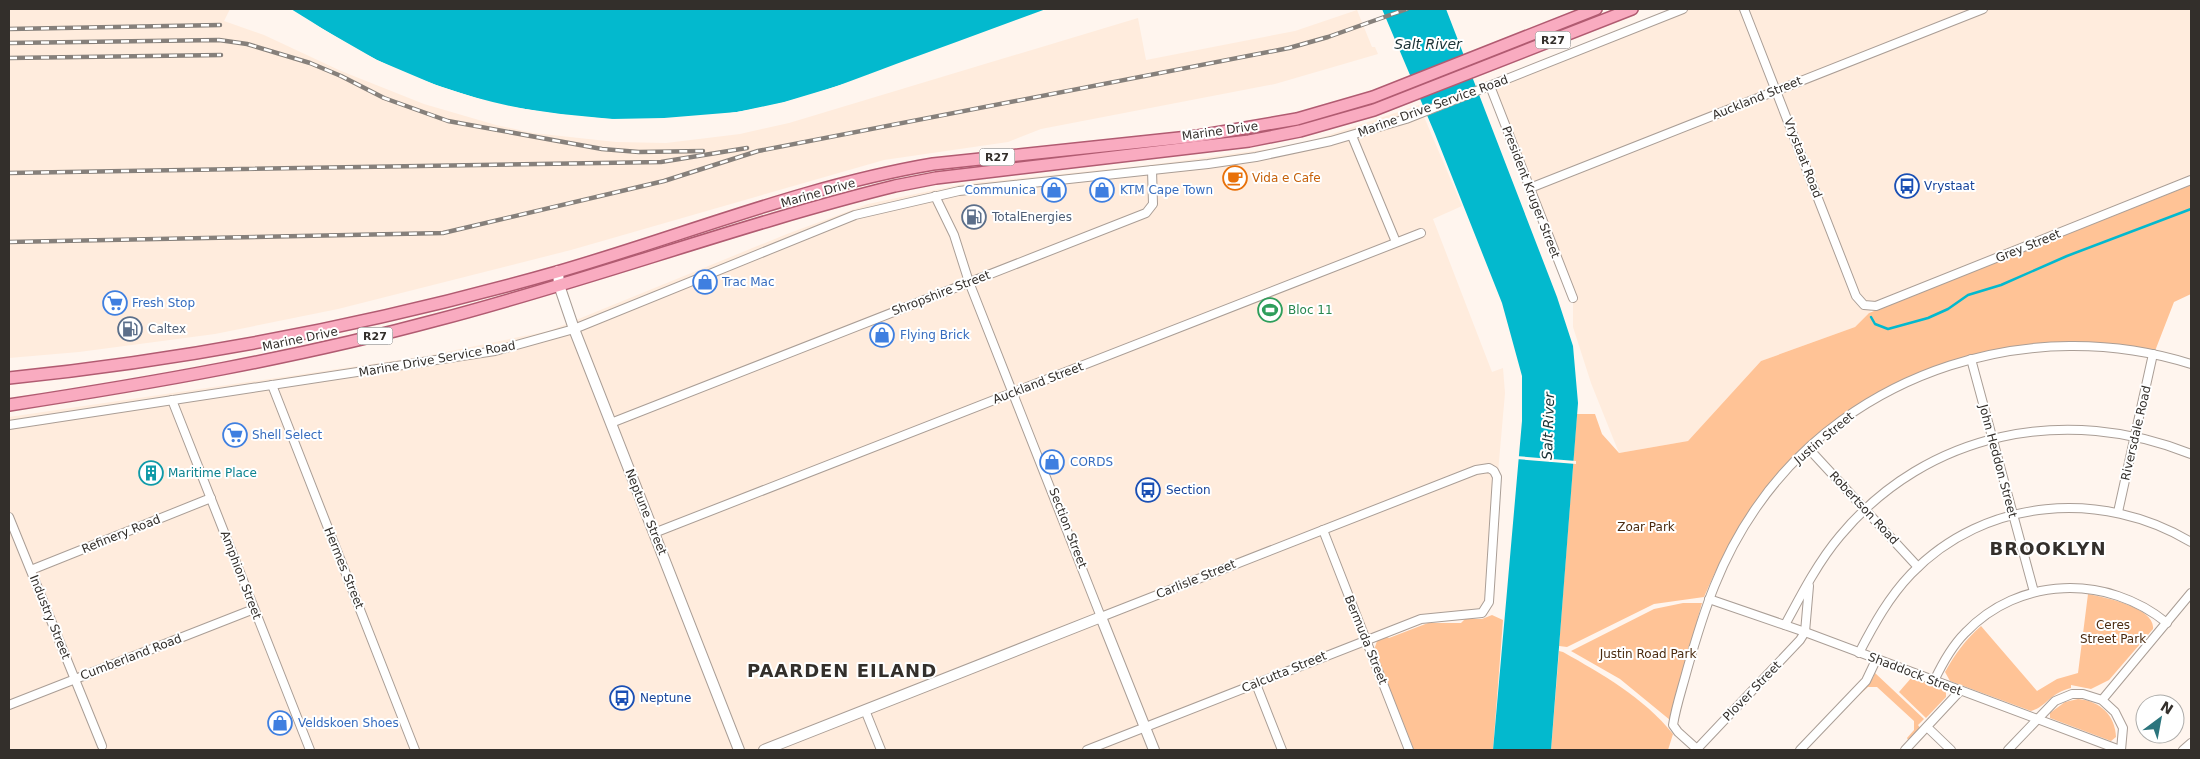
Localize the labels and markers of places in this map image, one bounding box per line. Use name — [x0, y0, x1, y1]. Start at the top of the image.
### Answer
cafe icon: Vida e Cafe — [1222, 165, 1248, 191]
place label: Vida e Cafe — [1252, 171, 1321, 185]
bus stop icon: Vrystaat — [1894, 173, 1920, 199]
shop icon: Communica — [1041, 177, 1067, 203]
shop icon: KTM Cape Town — [1089, 177, 1115, 203]
place label: Vrystaat — [1924, 179, 1975, 193]
place label: Communica — [964, 183, 1036, 197]
place label: KTM Cape Town — [1120, 183, 1213, 197]
fuel station icon: TotalEnergies — [961, 204, 987, 230]
place label: TotalEnergies — [991, 210, 1072, 224]
shop icon: Trac Mac — [692, 269, 718, 295]
place label: Trac Mac — [721, 275, 775, 289]
supermarket icon: Fresh Stop — [102, 290, 128, 316]
place label: Fresh Stop — [132, 296, 195, 310]
sports icon: Bloc 11 — [1257, 297, 1283, 323]
place label: Bloc 11 — [1288, 303, 1333, 317]
fuel station icon: Caltex — [117, 316, 143, 342]
place label: Caltex — [148, 322, 186, 336]
shop icon: Flying Brick — [869, 322, 895, 348]
place label: Flying Brick — [900, 328, 970, 342]
supermarket icon: Shell Select — [222, 422, 248, 448]
place label: Shell Select — [252, 428, 322, 442]
shop icon: CORDS — [1039, 449, 1065, 475]
place label: CORDS — [1070, 455, 1113, 469]
building icon: Maritime Place — [138, 460, 164, 486]
place label: Maritime Place — [168, 466, 257, 480]
bus stop icon: Section — [1135, 477, 1161, 503]
place label: Section — [1166, 483, 1211, 497]
bus stop icon: Neptune — [609, 685, 635, 711]
place label: Neptune — [640, 691, 691, 705]
shop icon: Veldskoen Shoes — [267, 710, 293, 736]
place label: Veldskoen Shoes — [298, 716, 399, 730]

